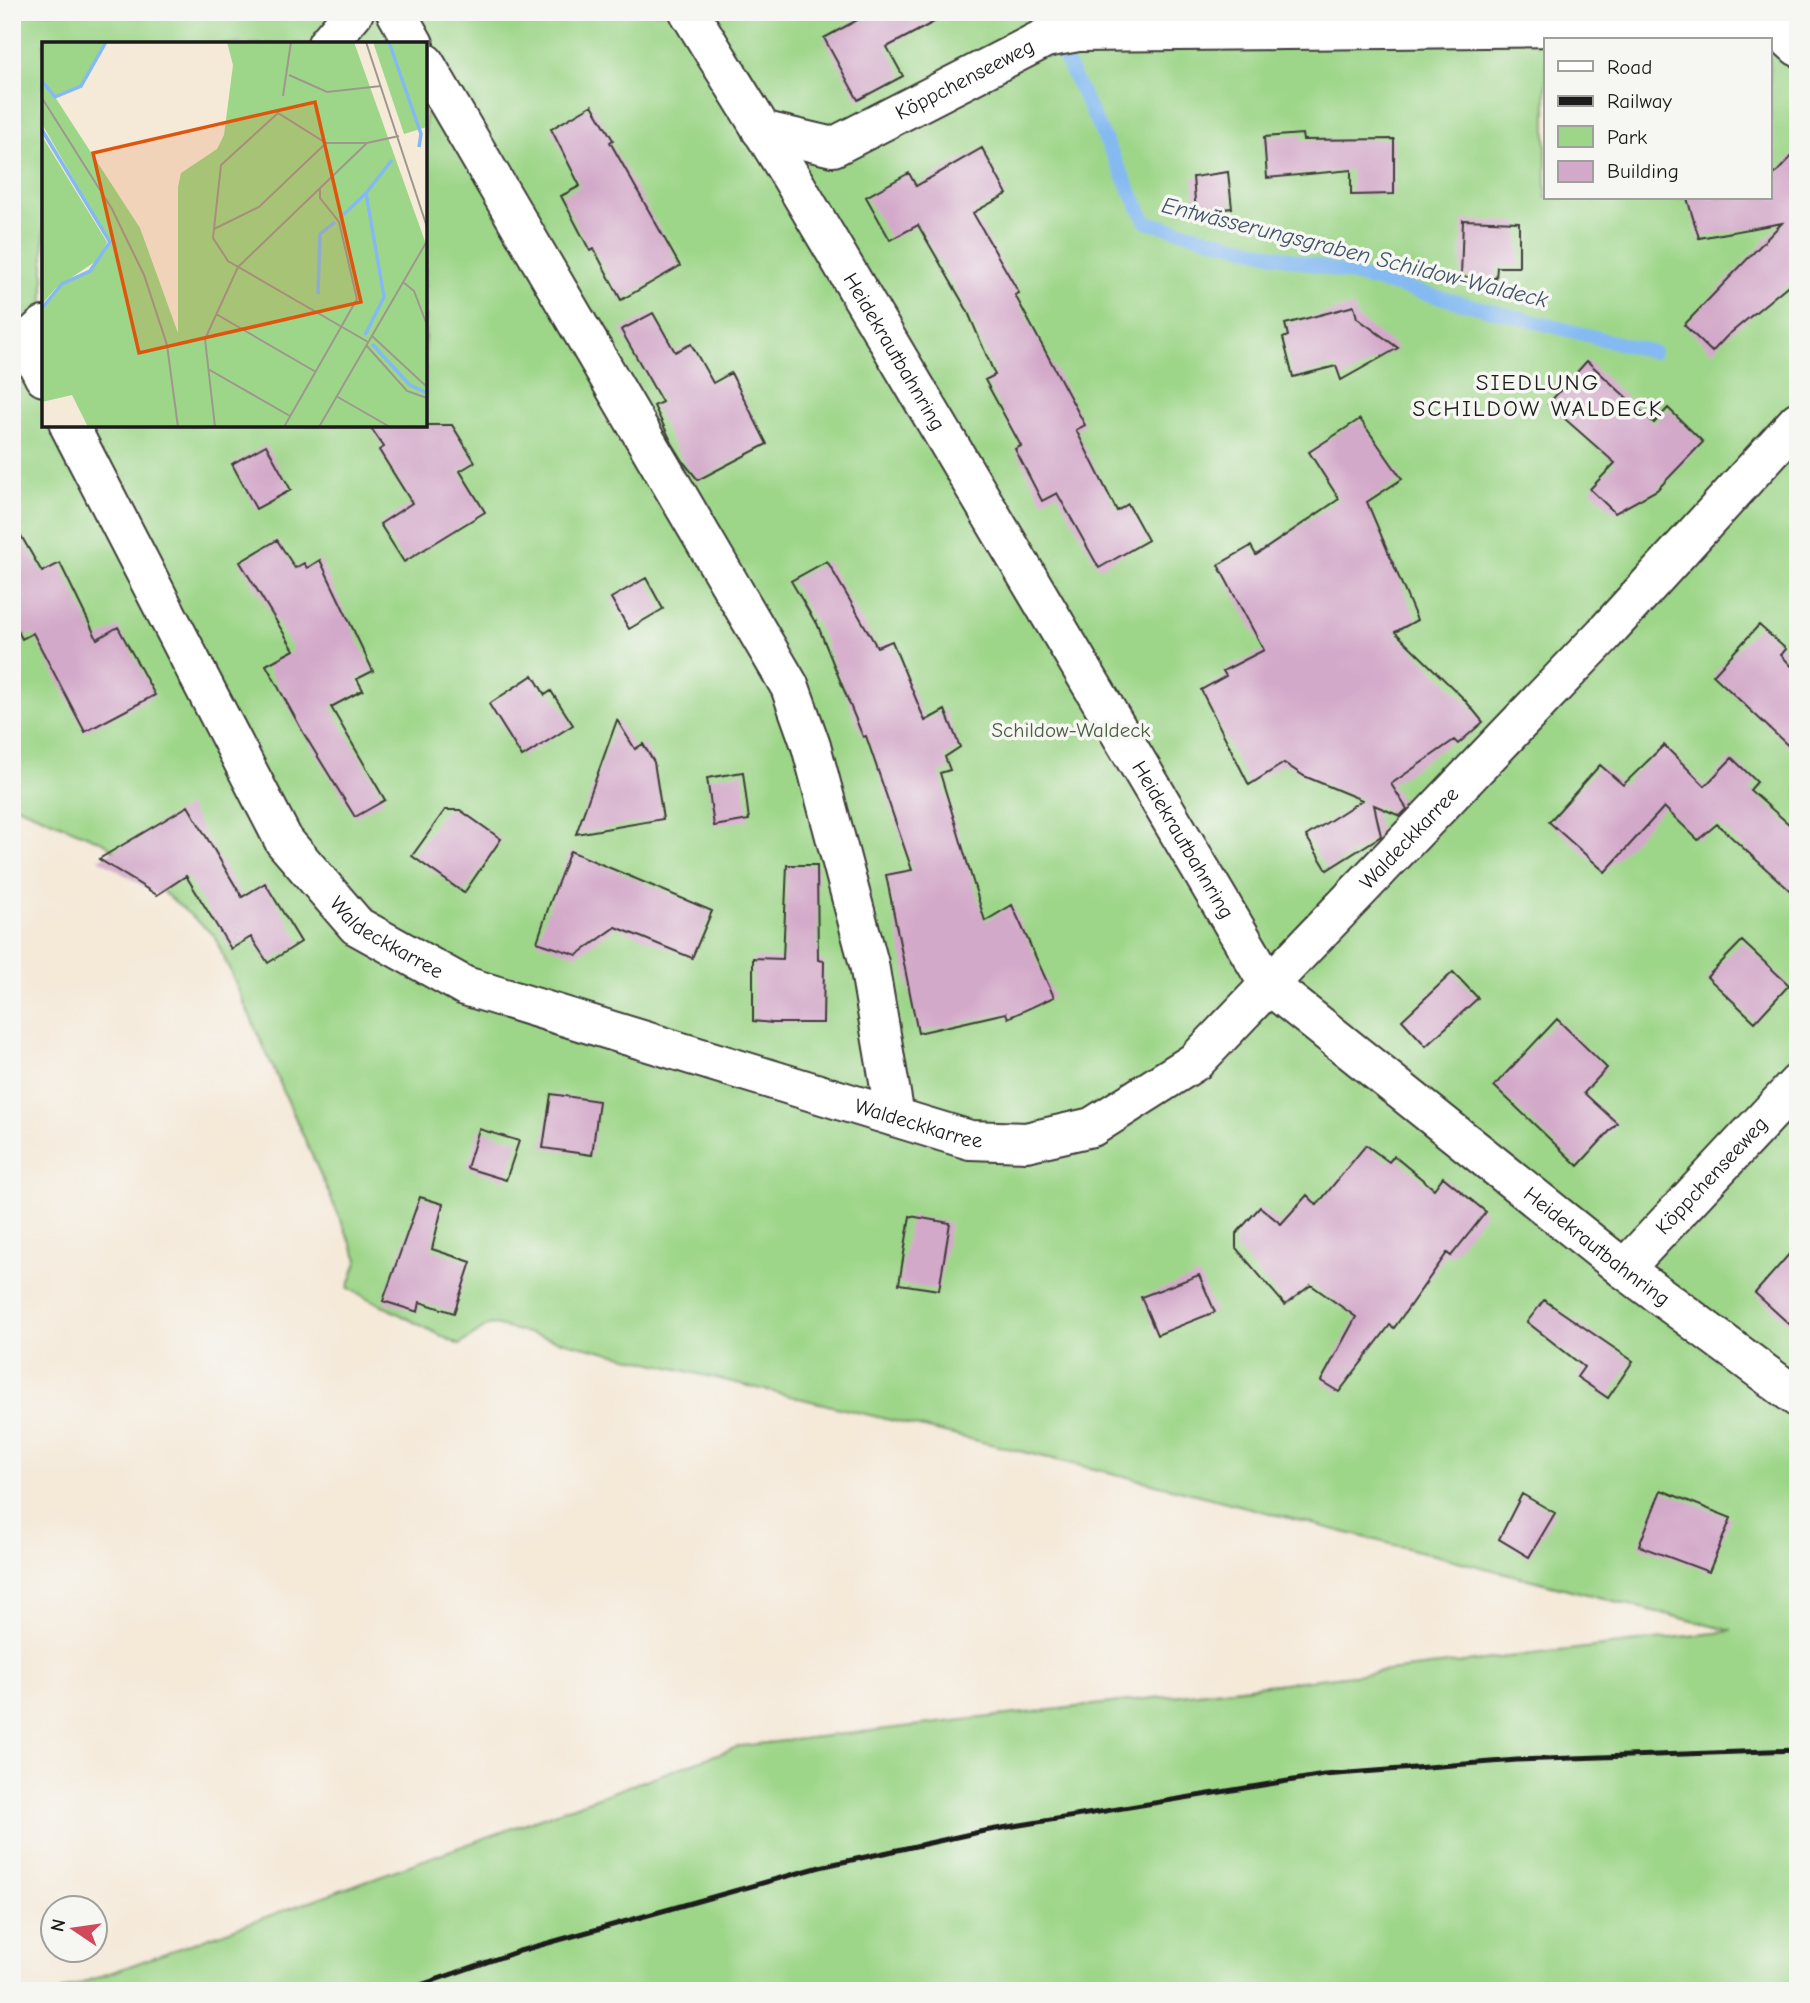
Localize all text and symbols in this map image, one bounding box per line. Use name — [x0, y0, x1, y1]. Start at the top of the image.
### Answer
street label: Köppchenseeweg — [891, 34, 1038, 125]
legend — [1544, 38, 1772, 200]
inset map — [42, 42, 427, 427]
text: Road — [1607, 55, 1652, 79]
text: Railway — [1607, 89, 1672, 113]
text: Park — [1607, 125, 1647, 149]
text: Building — [1607, 159, 1679, 183]
water label: Entwässerungsgraben Schildow-Waldeck — [1159, 191, 1552, 314]
street label: Heidekrautbahnring — [839, 269, 950, 435]
district label: SIEDLUNG SCHILDOW WALDECK — [1412, 369, 1664, 422]
park label: Schildow-Waldeck — [992, 718, 1150, 742]
street label: Heidekrautbahnring — [1127, 757, 1239, 923]
street label: Waldeckkarree — [1355, 782, 1463, 894]
street label: Waldeckkarree — [325, 891, 447, 983]
street label: Waldeckkarree — [852, 1094, 983, 1152]
street label: Köppchenseeweg — [1651, 1112, 1772, 1239]
street label: Heidekrautbahnring — [1519, 1182, 1675, 1311]
north arrow — [38, 1895, 108, 1965]
text: N — [46, 1917, 71, 1934]

